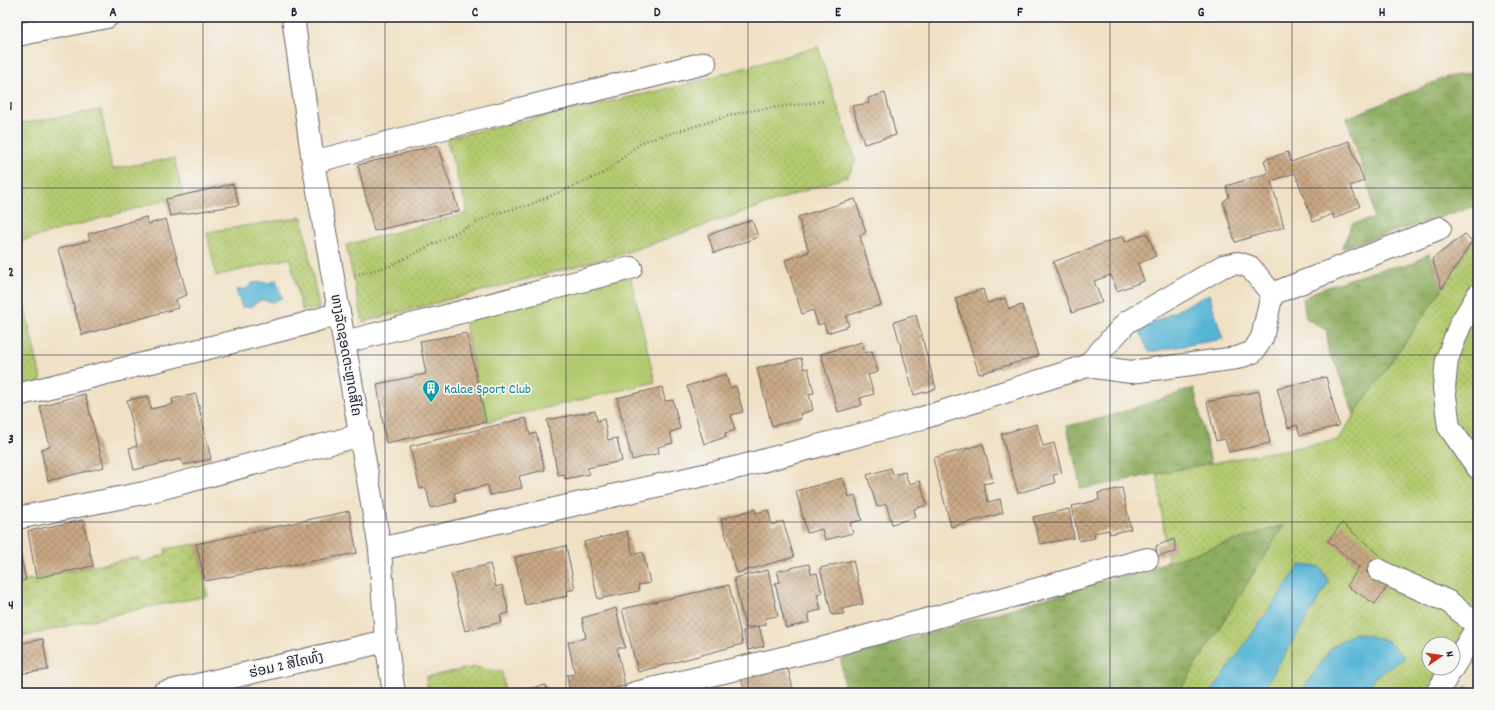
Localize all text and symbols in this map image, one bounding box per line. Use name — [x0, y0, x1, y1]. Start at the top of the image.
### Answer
text: A — [109, 4, 117, 23]
text: B — [291, 4, 297, 23]
text: C — [472, 4, 479, 23]
text: D — [654, 4, 661, 23]
text: E — [835, 4, 842, 23]
text: F — [1017, 4, 1023, 23]
text: G — [1198, 4, 1205, 23]
text: H — [1379, 4, 1386, 23]
text: 1 — [10, 98, 13, 117]
text: 2 — [8, 264, 14, 283]
street label: ທາງລັດຊອດຕະຫຼາດສີໄຄ — [324, 293, 366, 418]
building icon: Kalae Sport Club — [421, 378, 441, 403]
place label: Kalae Sport Club — [444, 380, 531, 400]
text: 3 — [8, 431, 14, 450]
text: 4 — [8, 597, 14, 616]
north arrow — [1421, 636, 1461, 676]
street label: ຮ່ອມ 2 ສີໄຄທົ່ງ — [247, 646, 326, 684]
text: N — [1440, 650, 1457, 659]

